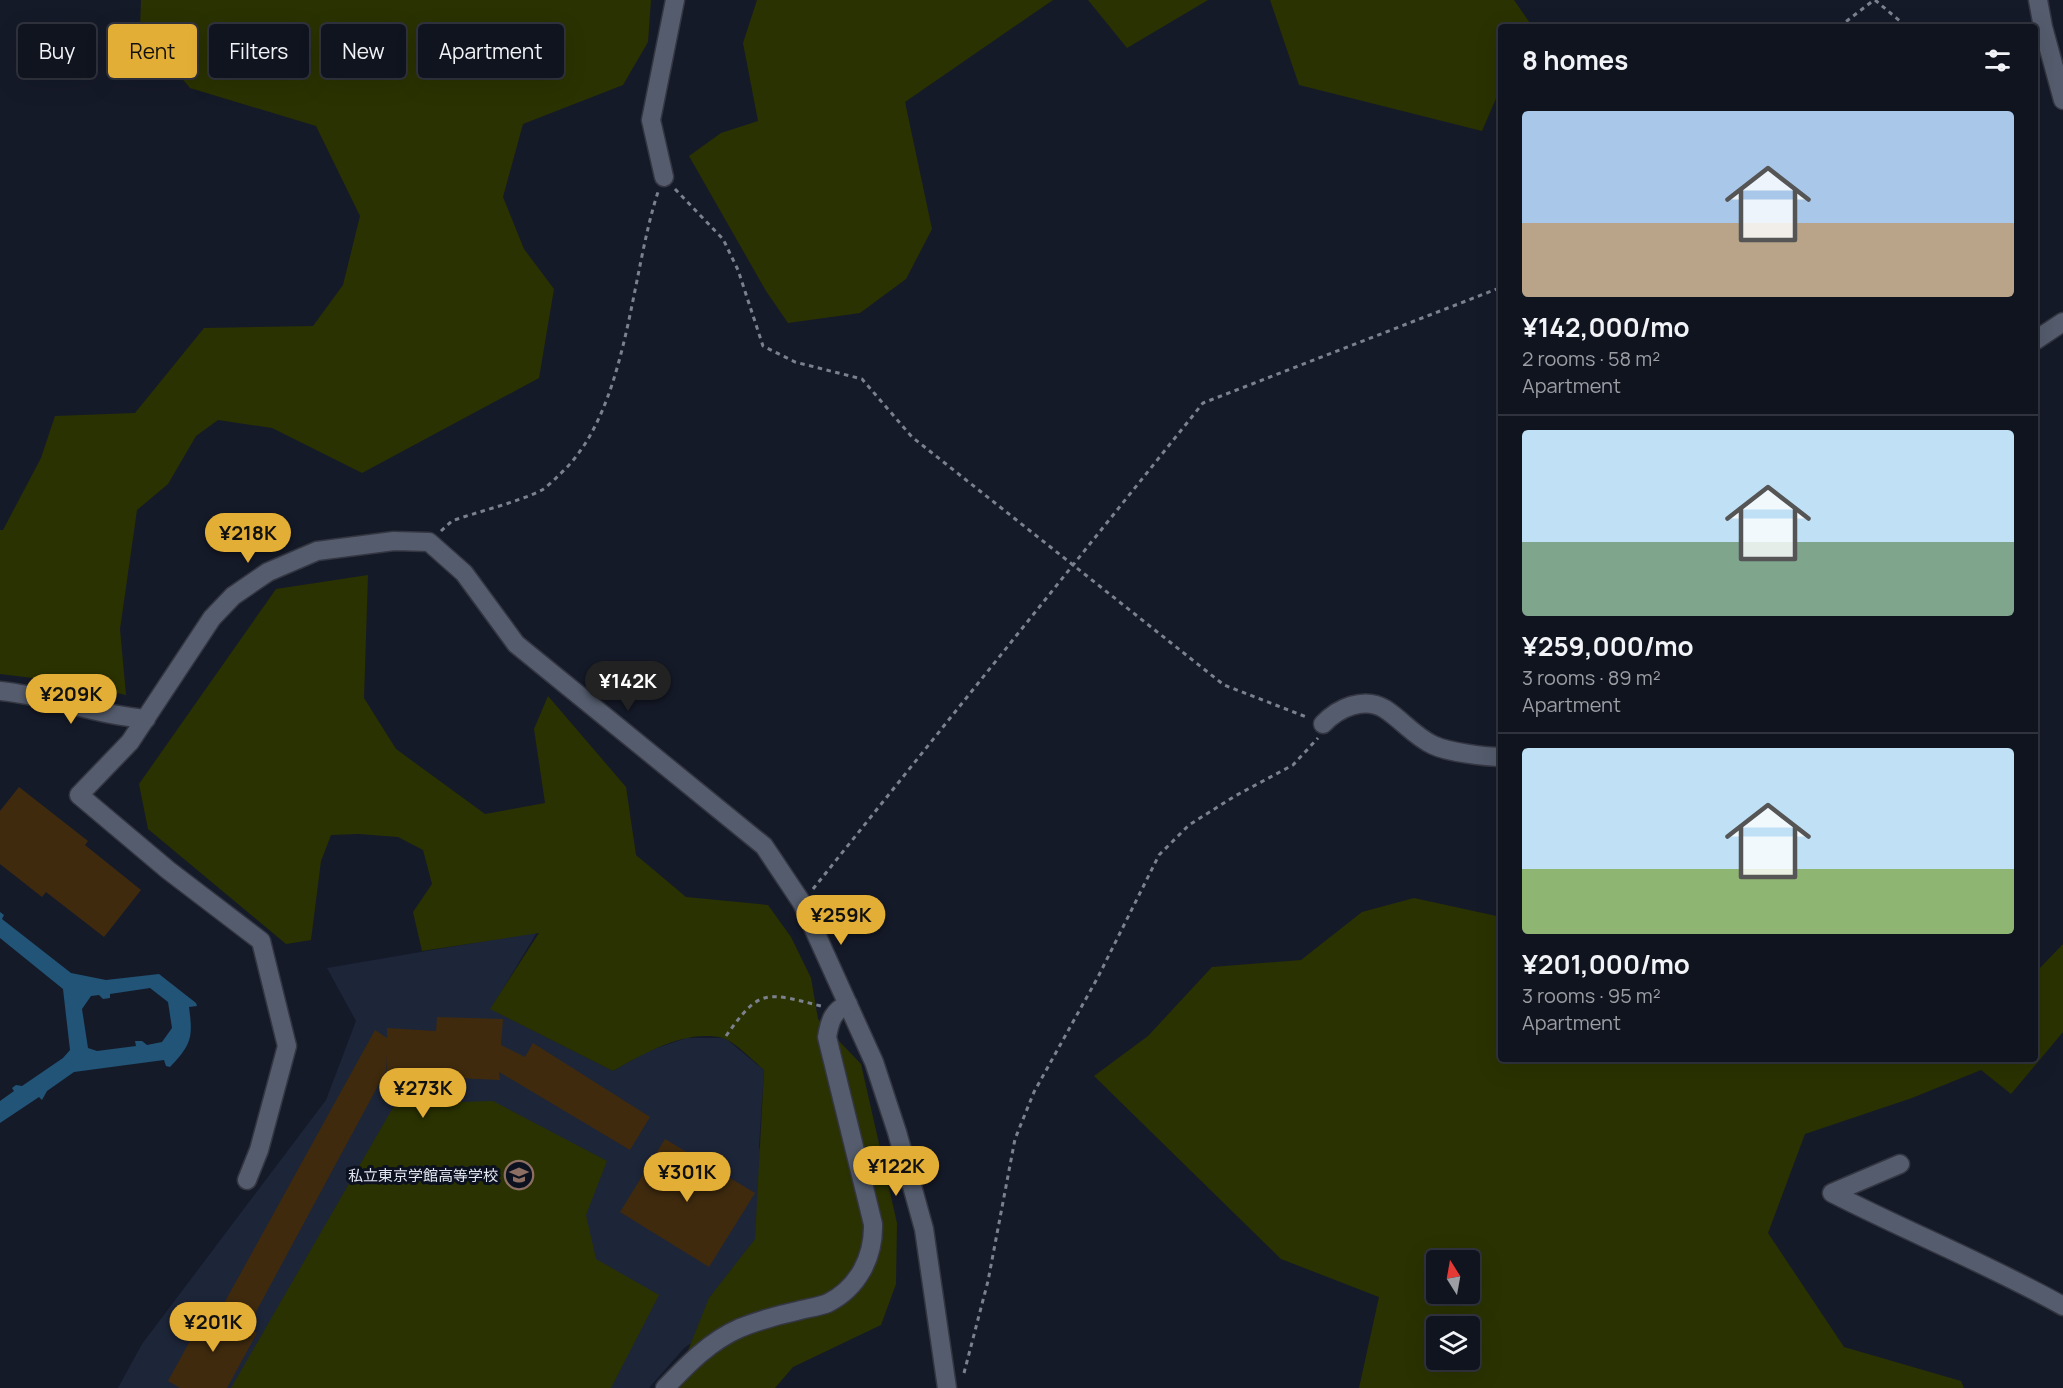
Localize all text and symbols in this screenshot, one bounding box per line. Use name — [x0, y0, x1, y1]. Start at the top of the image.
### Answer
chip: Buy — [18, 24, 96, 78]
chip: Rent — [108, 24, 197, 78]
chip: Filters — [209, 24, 309, 78]
chip: New — [321, 24, 406, 78]
chip: Apartment — [418, 24, 564, 78]
text: 8 homes — [1522, 42, 1628, 78]
icon: filters — [1981, 44, 2014, 77]
icon: home — [1714, 150, 1822, 258]
text: ¥142,000/mo — [1522, 309, 1690, 345]
text: 2 rooms · 58 m² — [1522, 345, 1660, 372]
text: Apartment — [1522, 372, 1621, 399]
icon: home — [1714, 469, 1822, 577]
pin: ¥218K — [206, 513, 290, 564]
text: ¥218K — [219, 519, 277, 546]
text: ¥259,000/mo — [1522, 628, 1694, 664]
pin: ¥142K — [586, 661, 670, 712]
text: 3 rooms · 89 m² — [1522, 664, 1661, 691]
text: ¥142K — [599, 667, 657, 694]
pin: ¥209K — [29, 674, 113, 725]
text: ¥209K — [40, 680, 102, 707]
text: Apartment — [1522, 691, 1621, 718]
icon: home — [1714, 787, 1822, 895]
pin: ¥259K — [799, 895, 883, 946]
text: ¥259K — [810, 901, 872, 928]
text: ¥201,000/mo — [1522, 946, 1690, 982]
text: 3 rooms · 95 m² — [1522, 982, 1661, 1009]
text: Apartment — [1522, 1009, 1621, 1036]
pin: ¥273K — [381, 1068, 465, 1119]
text: ¥273K — [393, 1074, 453, 1101]
pin: ¥122K — [854, 1146, 938, 1197]
pin: ¥301K — [645, 1152, 729, 1203]
text: ¥122K — [867, 1152, 925, 1179]
text: ¥301K — [658, 1158, 716, 1185]
school or university icon: 私立東京学館高等学校 — [503, 1159, 535, 1191]
place label: 私立東京学館高等学校 — [348, 1165, 498, 1186]
north arrow — [1426, 1250, 1480, 1304]
map controls — [1426, 1250, 1480, 1370]
pin: ¥201K — [171, 1302, 255, 1353]
text: ¥201K — [184, 1308, 243, 1335]
button: layers — [1426, 1316, 1480, 1370]

